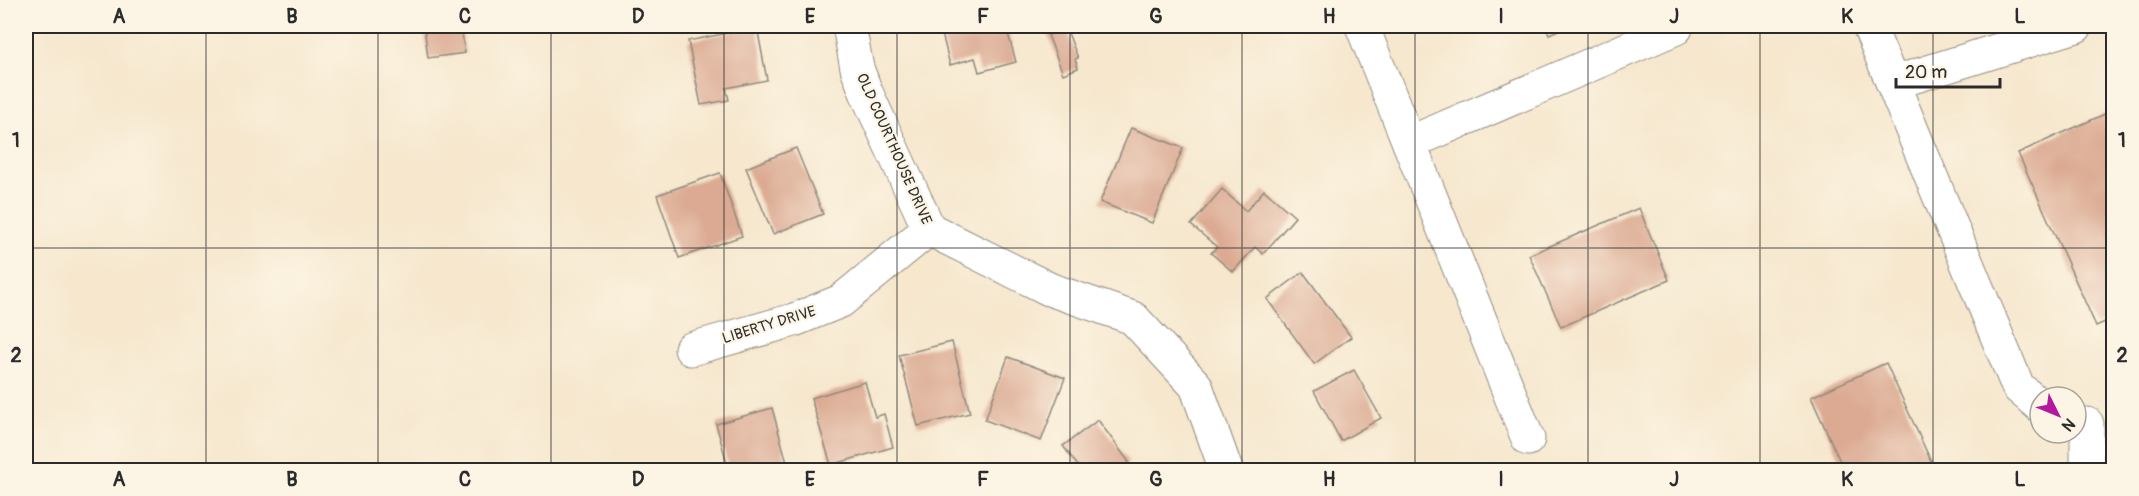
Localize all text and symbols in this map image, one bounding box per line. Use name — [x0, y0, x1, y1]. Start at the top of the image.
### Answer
text: A — [113, 4, 126, 29]
text: B — [286, 4, 298, 29]
text: C — [459, 4, 471, 29]
text: D — [632, 4, 645, 29]
text: E — [805, 4, 816, 29]
text: F — [977, 4, 989, 29]
text: G — [1149, 4, 1163, 29]
text: H — [1323, 4, 1336, 29]
text: I — [1498, 4, 1504, 29]
text: J — [1669, 4, 1679, 29]
text: K — [1841, 4, 1853, 29]
text: L — [2014, 4, 2026, 29]
scale bar — [1896, 51, 2000, 89]
text: 20 m — [1905, 61, 1947, 84]
street label: OLD COURTHOUSE DRIVE — [852, 70, 936, 228]
text: 1 — [12, 128, 20, 153]
text: 1 — [2118, 128, 2126, 153]
street label: LIBERTY DRIVE — [720, 302, 818, 348]
text: 2 — [10, 343, 22, 368]
text: 2 — [2116, 343, 2128, 368]
north arrow — [2028, 385, 2088, 445]
text: N — [2057, 414, 2079, 435]
text: A — [113, 467, 126, 492]
text: B — [286, 467, 298, 492]
text: C — [459, 467, 471, 492]
text: D — [632, 467, 645, 492]
text: E — [805, 467, 816, 492]
text: F — [977, 467, 989, 492]
text: G — [1149, 467, 1163, 492]
text: H — [1323, 467, 1336, 492]
text: I — [1498, 467, 1504, 492]
text: J — [1669, 467, 1679, 492]
text: K — [1841, 467, 1853, 492]
text: L — [2014, 467, 2026, 492]

